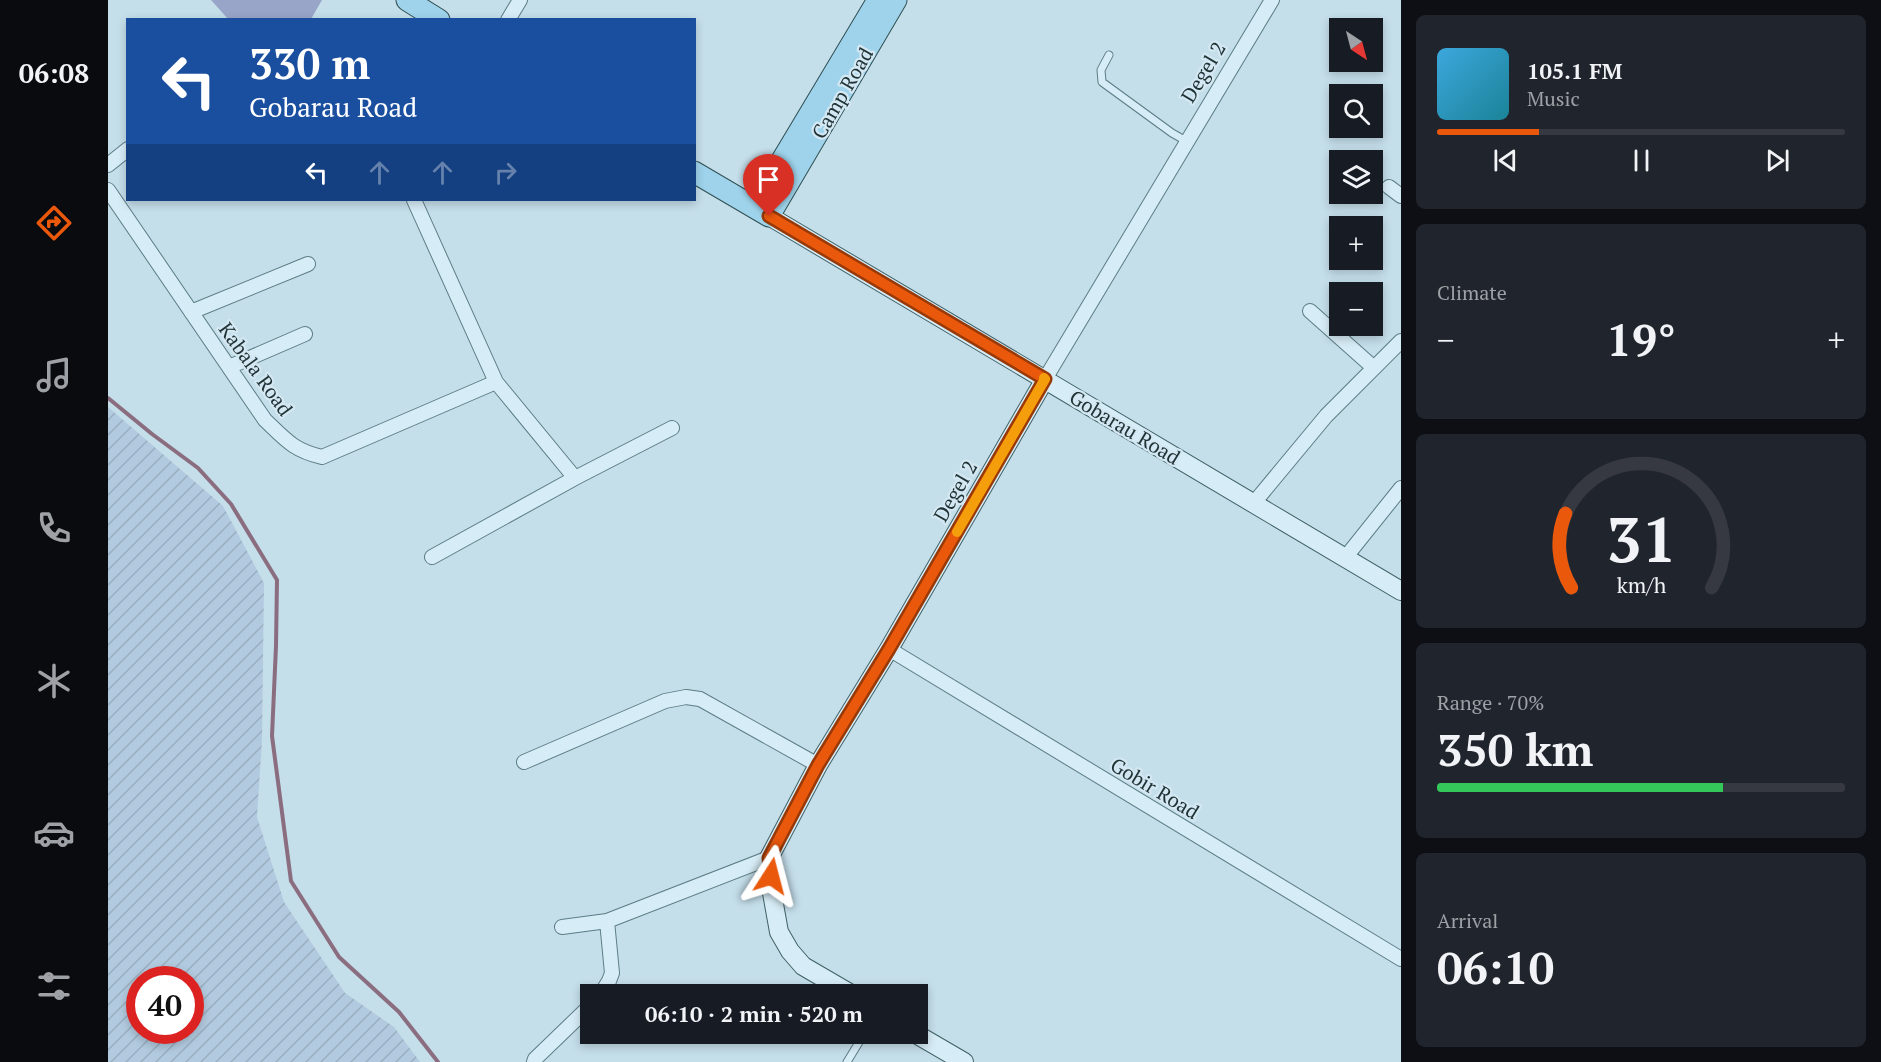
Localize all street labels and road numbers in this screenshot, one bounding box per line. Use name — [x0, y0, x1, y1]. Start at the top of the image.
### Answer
street label: Degel 2 — [1174, 37, 1232, 107]
street label: Camp Road — [805, 42, 879, 144]
street label: Kabala Road — [213, 317, 299, 421]
street label: Gobarau Road — [1065, 383, 1185, 471]
street label: Degel 2 — [927, 456, 983, 526]
street label: Gobir Road — [1106, 751, 1204, 825]

